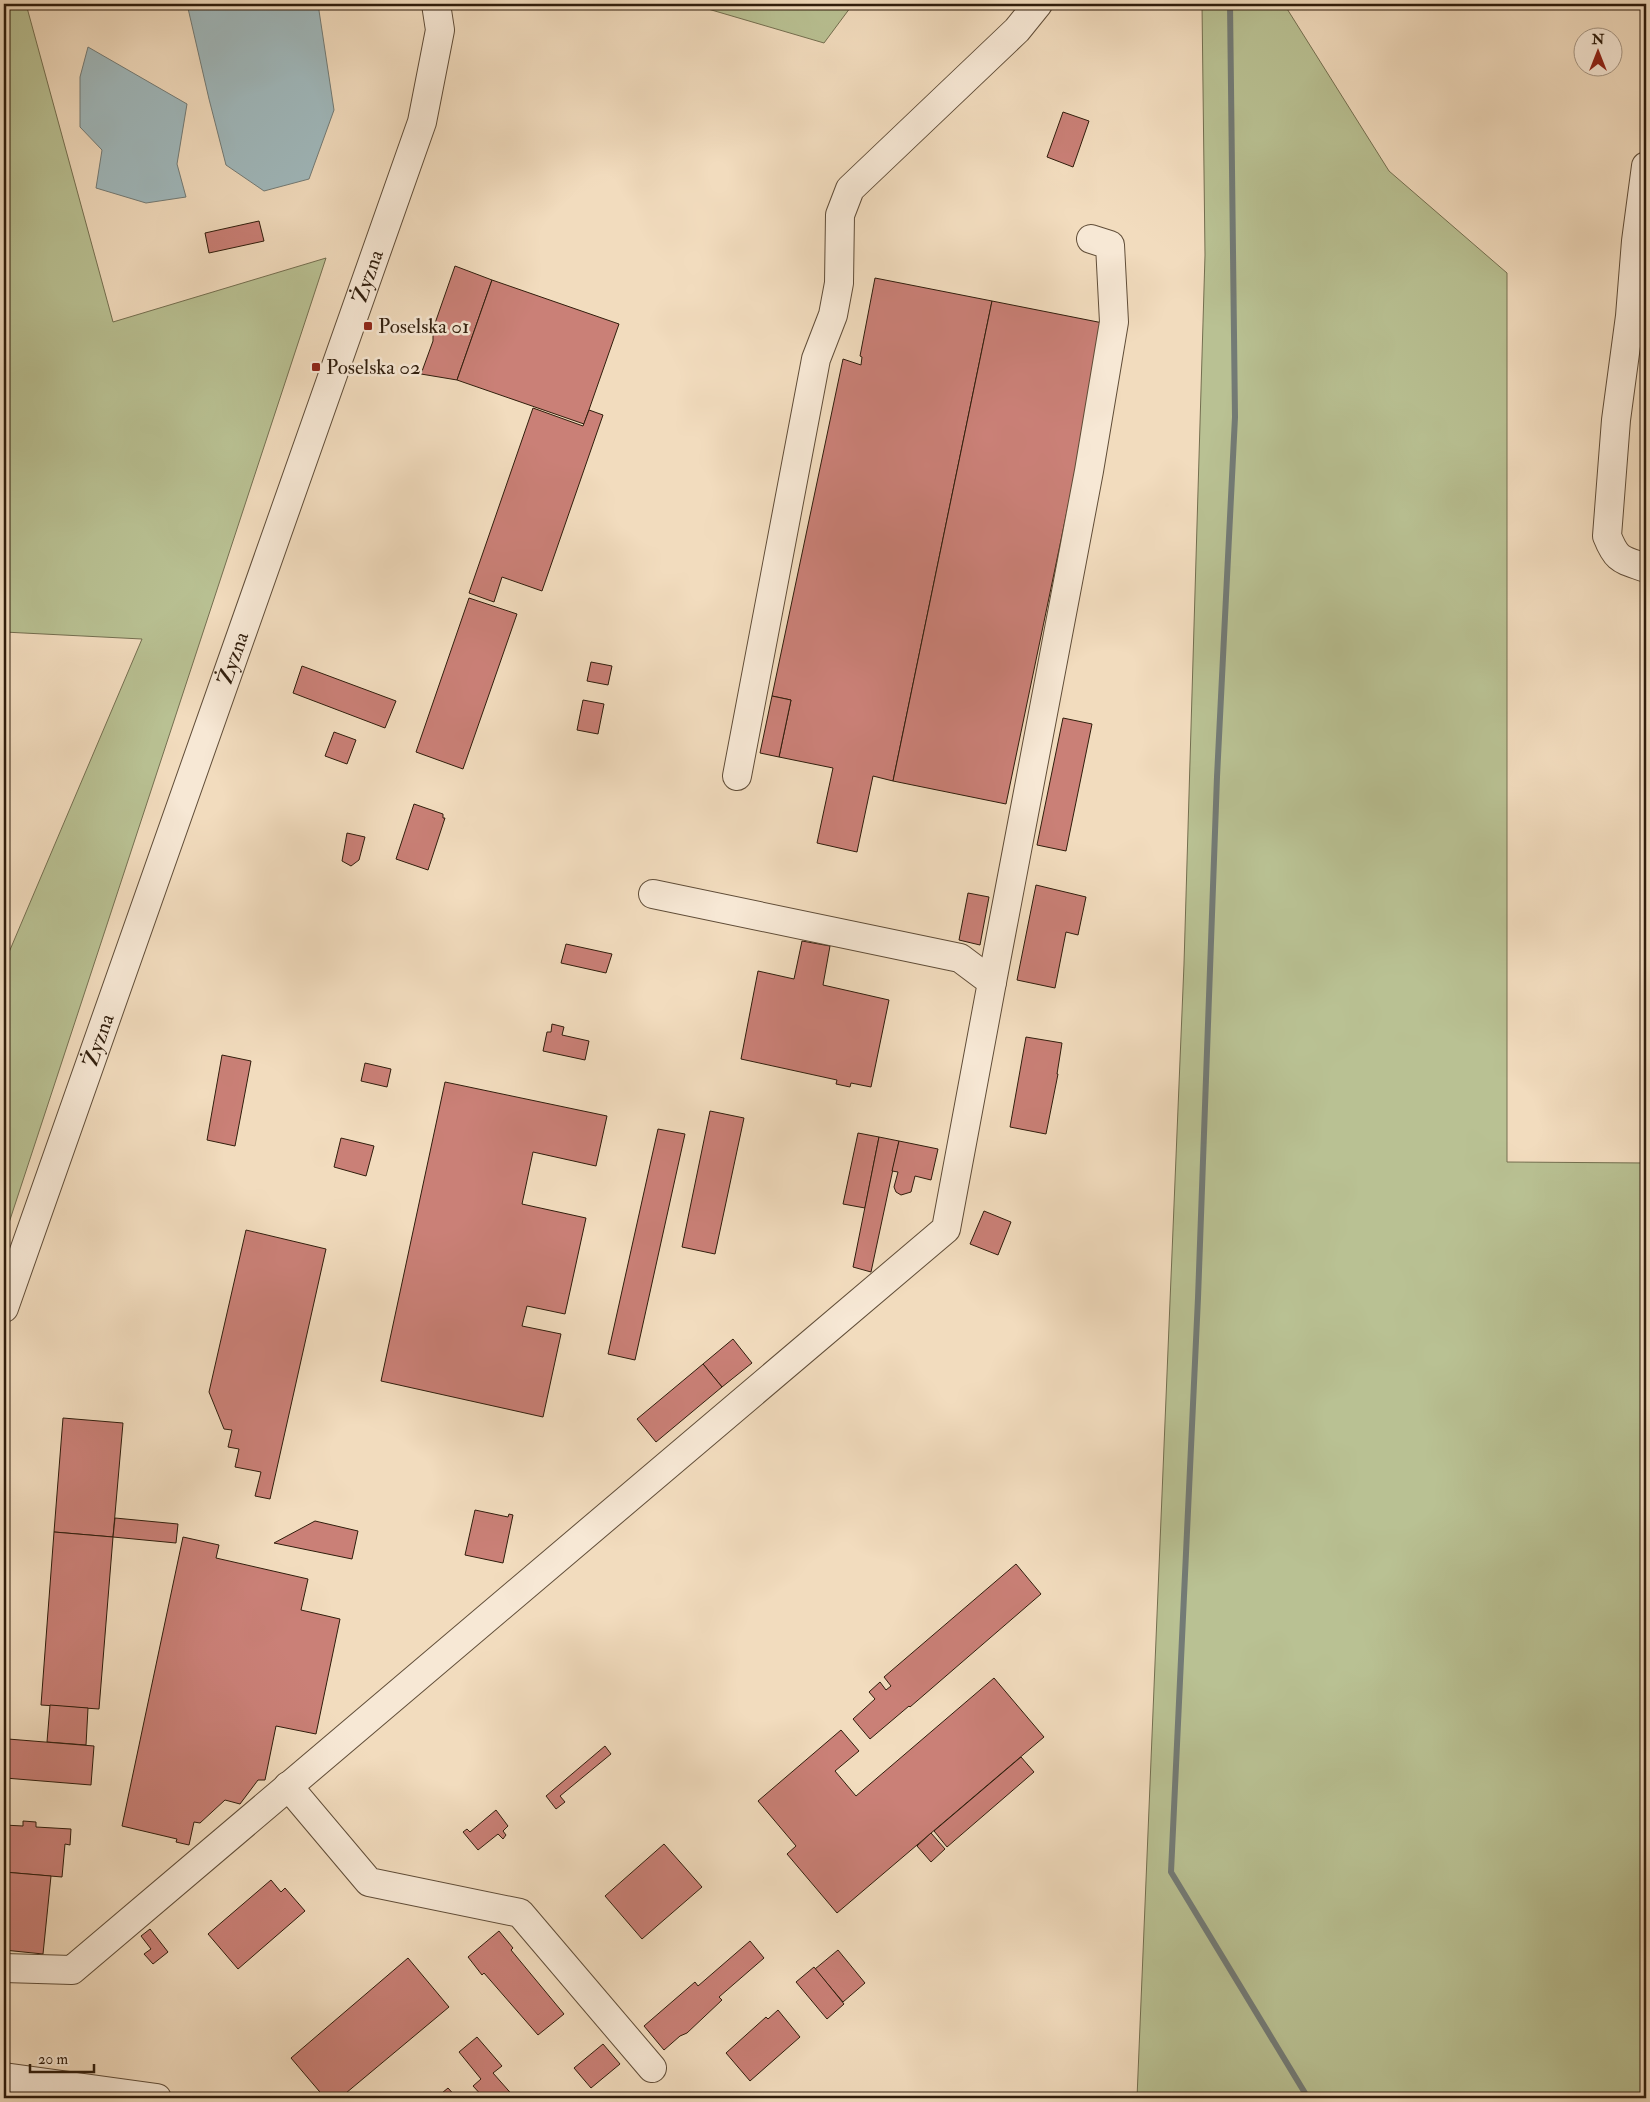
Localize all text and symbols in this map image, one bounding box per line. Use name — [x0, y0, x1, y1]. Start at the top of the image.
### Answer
north arrow — [1572, 28, 1622, 78]
text: N — [1591, 31, 1605, 48]
street label: Żyzna — [346, 246, 390, 306]
place label: Poselska 01 — [378, 313, 469, 340]
marker: Poselska 01 — [362, 320, 374, 332]
place label: Poselska 02 — [326, 354, 421, 381]
marker: Poselska 02 — [310, 361, 322, 373]
street label: Żyzna — [211, 628, 255, 688]
street label: Żyzna — [77, 1010, 120, 1070]
scale bar — [30, 2042, 94, 2074]
text: 20 m — [38, 2050, 68, 2069]

